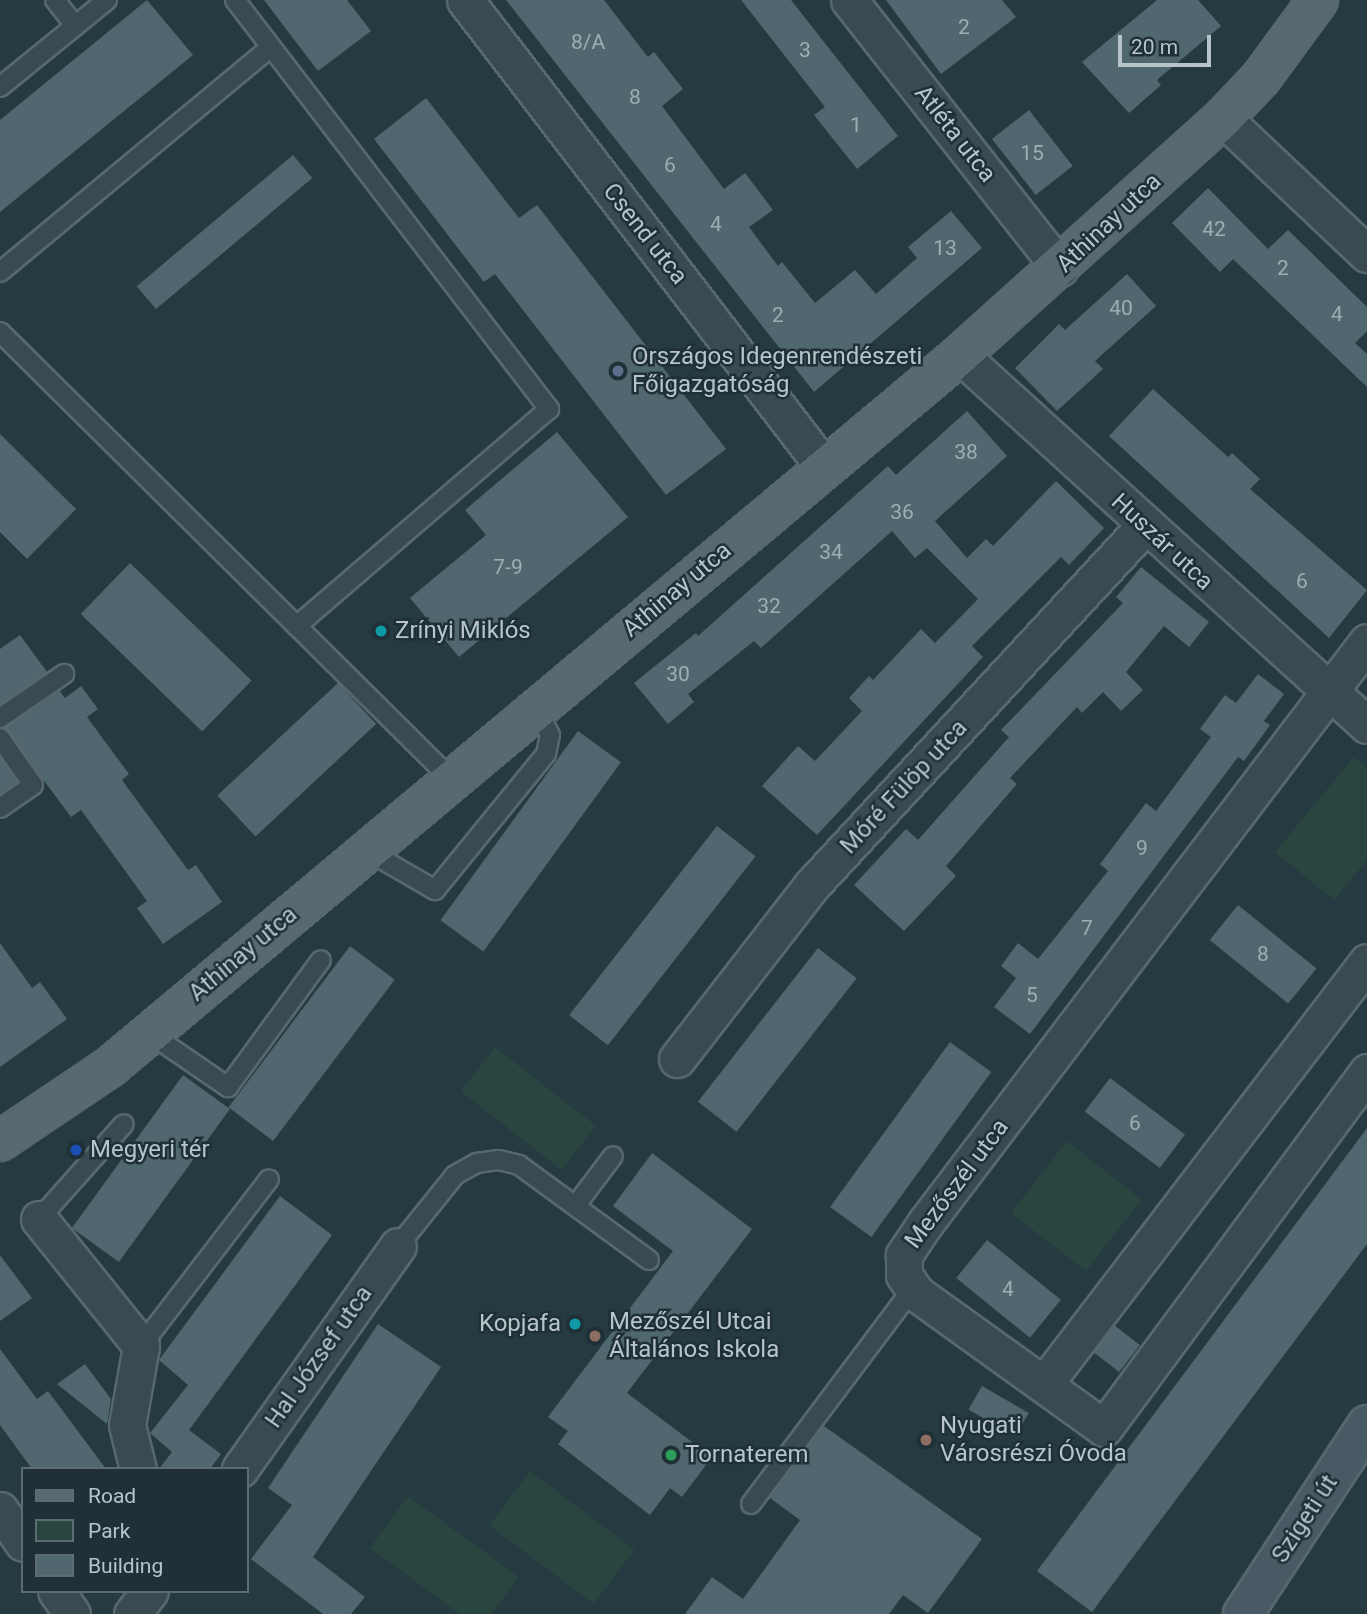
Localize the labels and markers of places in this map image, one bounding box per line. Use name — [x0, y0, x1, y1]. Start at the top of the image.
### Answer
place label: Országos Idegenrendészeti Főigazgatóság — [632, 343, 922, 399]
marker: Országos Idegenrendészeti Főigazgatóság — [610, 363, 626, 379]
place label: Zrínyi Miklós — [395, 617, 531, 645]
marker: Zrínyi Miklós — [373, 623, 389, 639]
place label: Megyeri tér — [90, 1136, 210, 1164]
marker: Megyeri tér — [68, 1142, 84, 1158]
place label: Mezőszél Utcai Általános Iskola — [609, 1308, 779, 1364]
place label: Kopjafa — [479, 1310, 561, 1338]
marker: Kopjafa — [567, 1316, 583, 1332]
marker: Mezőszél Utcai Általános Iskola — [587, 1328, 603, 1344]
place label: Nyugati Városrészi Óvoda — [940, 1412, 1127, 1468]
marker: Nyugati Városrészi Óvoda — [918, 1432, 934, 1448]
place label: Tornaterem — [685, 1441, 809, 1469]
marker: Tornaterem — [663, 1447, 679, 1463]

